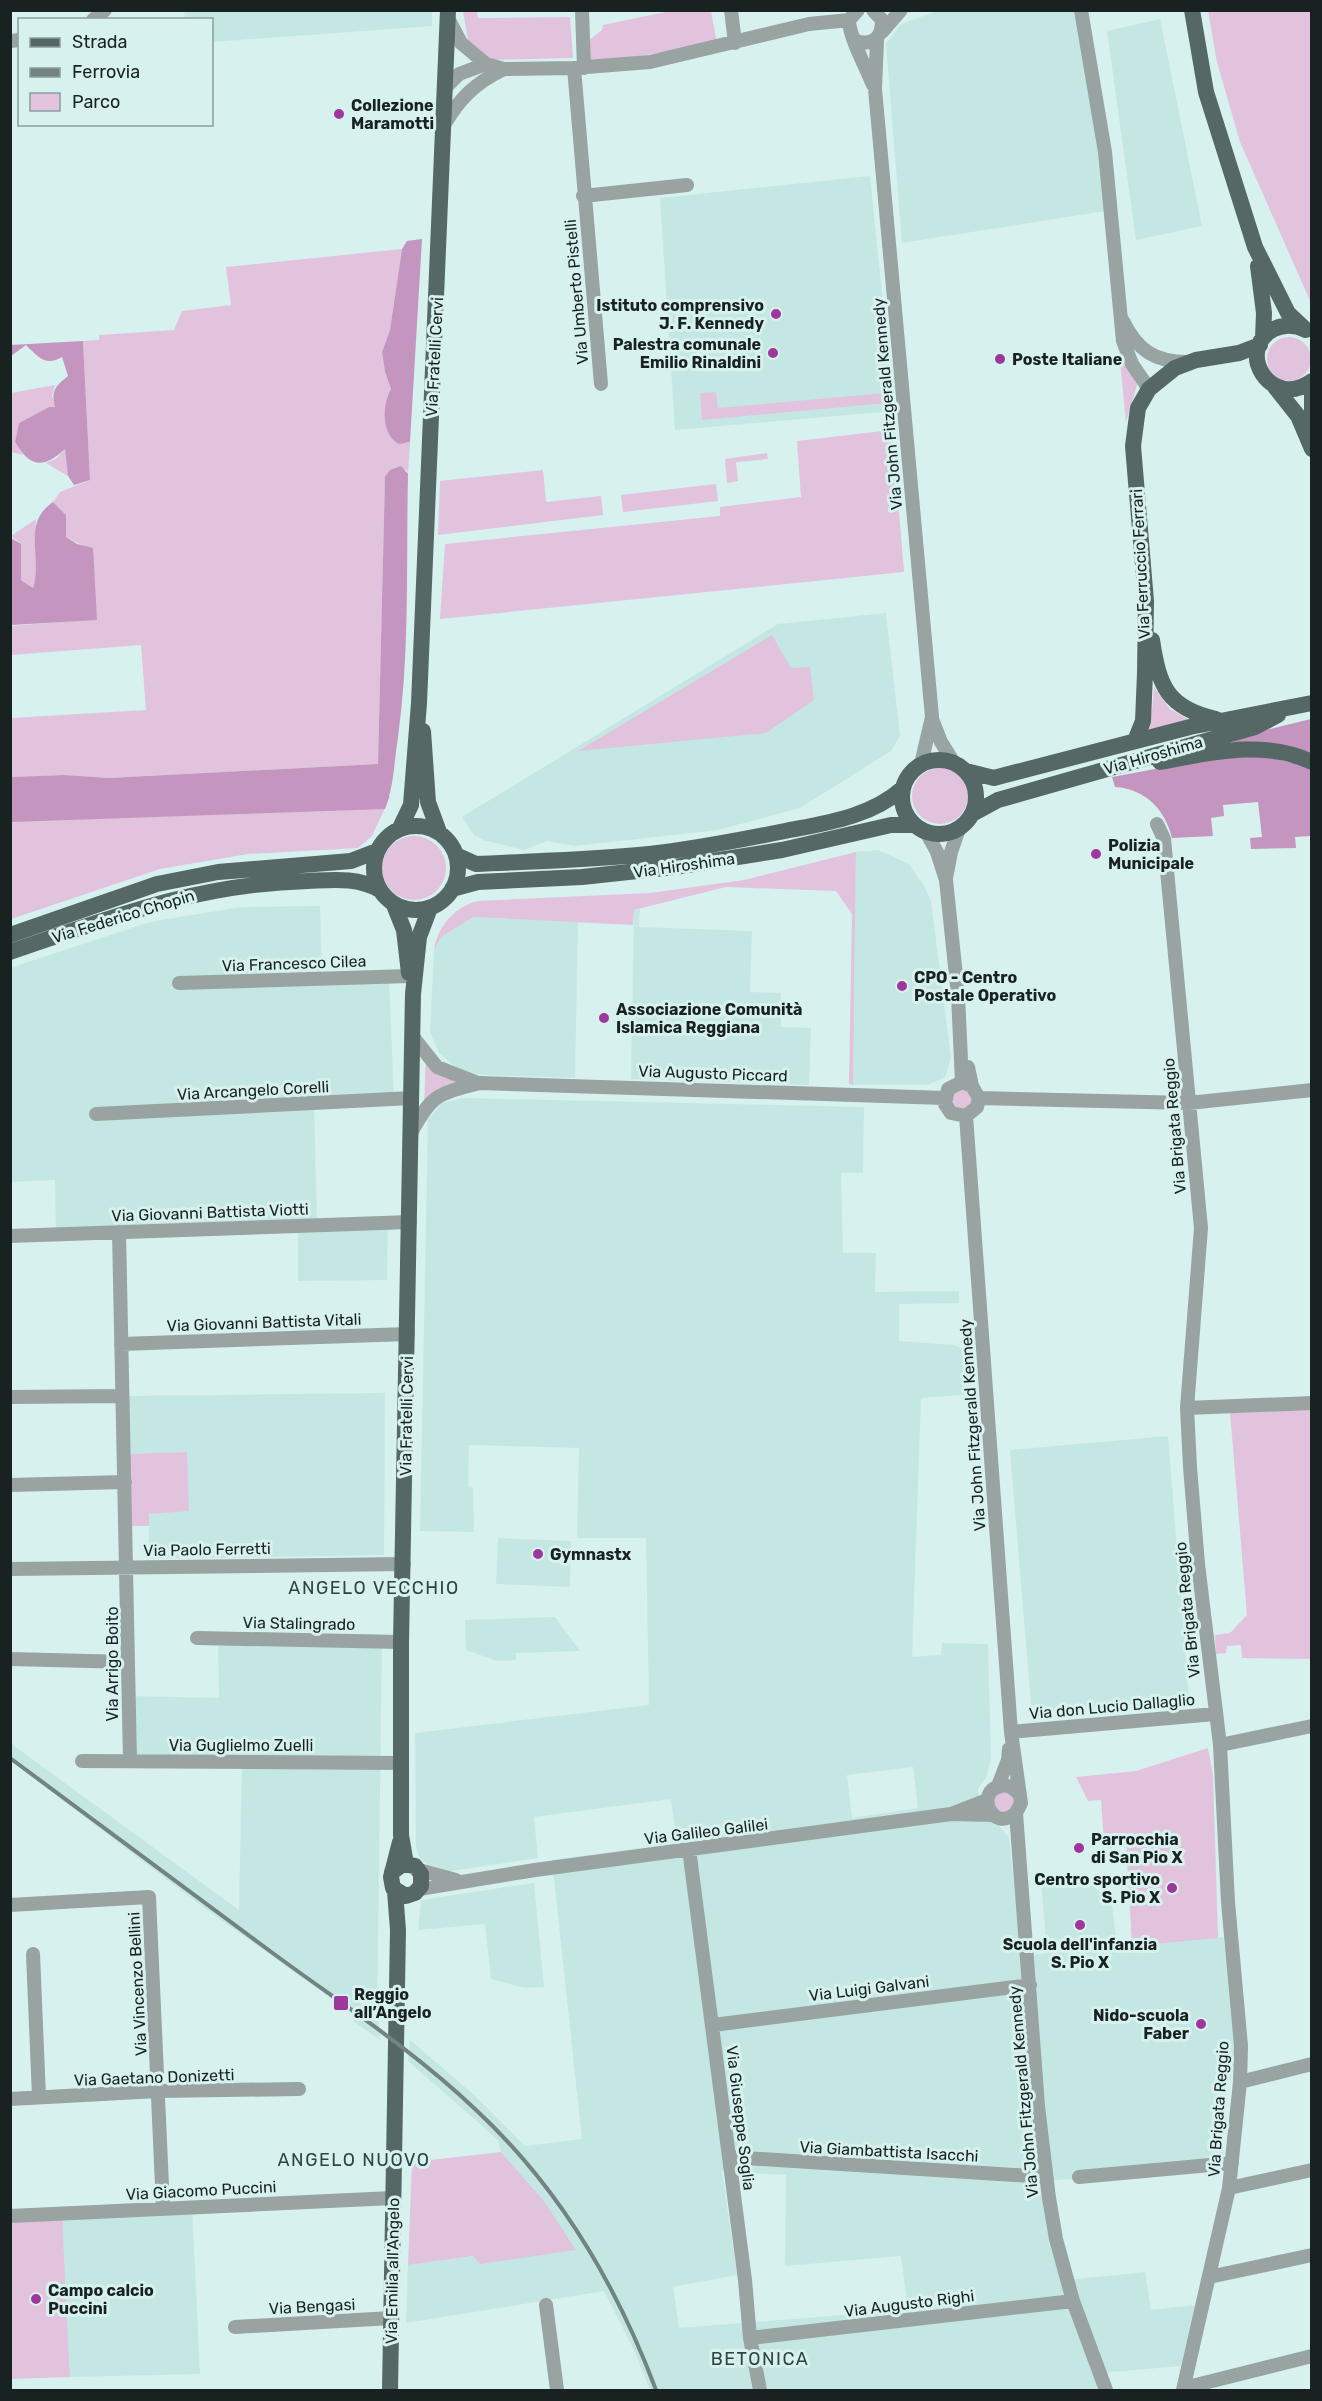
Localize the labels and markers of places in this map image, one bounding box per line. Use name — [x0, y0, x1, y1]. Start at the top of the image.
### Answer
place label: Collezione Maramotti — [351, 96, 434, 133]
marker: Collezione Maramotti — [332, 107, 346, 121]
place label: Istituto comprensivo J. F. Kennedy — [596, 296, 764, 333]
marker: Istituto comprensivo J. F. Kennedy — [769, 307, 783, 321]
place label: Palestra comunale Emilio Rinaldini — [613, 335, 761, 372]
marker: Palestra comunale Emilio Rinaldini — [766, 346, 780, 360]
place label: Poste Italiane — [1012, 350, 1122, 369]
marker: Poste Italiane — [993, 352, 1007, 366]
place label: Polizia Municipale — [1108, 836, 1194, 873]
marker: Polizia Municipale — [1089, 847, 1103, 861]
place label: CPO - Centro Postale Operativo — [914, 968, 1056, 1005]
marker: CPO - Centro Postale Operativo — [895, 979, 909, 993]
place label: Associazione Comunità Islamica Reggiana — [616, 1000, 802, 1037]
marker: Associazione Comunità Islamica Reggiana — [597, 1011, 611, 1025]
place label: Gymnastx — [550, 1545, 632, 1564]
marker: Gymnastx — [531, 1547, 545, 1561]
place label: Parrocchia di San Pio X — [1091, 1830, 1182, 1867]
marker: Parrocchia di San Pio X — [1072, 1841, 1086, 1855]
place label: Centro sportivo S. Pio X — [1034, 1870, 1160, 1907]
marker: Centro sportivo S. Pio X — [1165, 1881, 1179, 1895]
marker: Scuola dell'infanzia S. Pio X — [1073, 1918, 1087, 1932]
place label: Scuola dell'infanzia S. Pio X — [1003, 1935, 1157, 1972]
place label: Reggio all’Angelo — [354, 1985, 432, 2022]
marker: Reggio all’Angelo — [332, 1994, 350, 2012]
place label: Nido-scuola Faber — [1093, 2006, 1190, 2043]
marker: Nido-scuola Faber — [1194, 2017, 1208, 2031]
place label: Campo calcio Puccini — [48, 2281, 154, 2318]
marker: Campo calcio Puccini — [29, 2292, 43, 2306]

